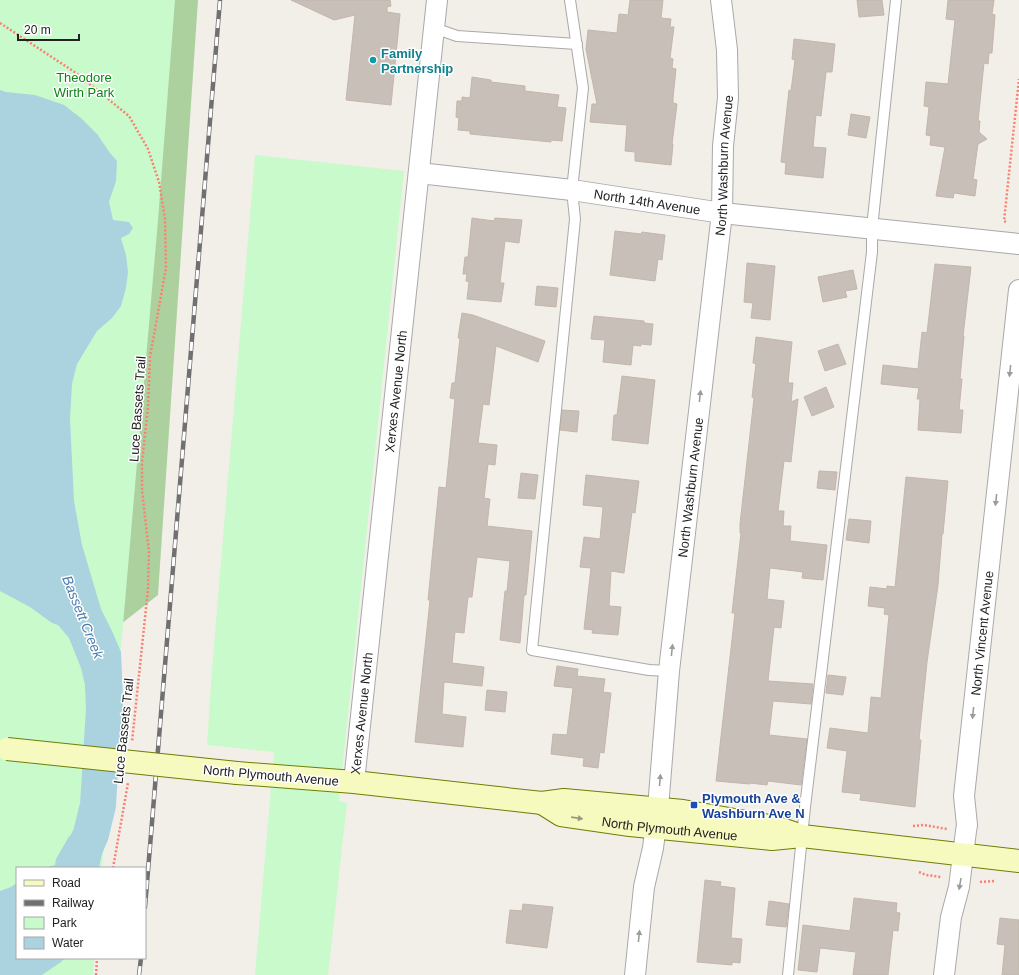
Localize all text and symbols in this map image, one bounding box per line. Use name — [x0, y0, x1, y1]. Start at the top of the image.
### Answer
scale bar — [18, 16, 79, 42]
text: 20 m — [24, 23, 51, 37]
place label: Family Partnership — [381, 46, 453, 76]
marker: Family Partnership — [368, 55, 378, 65]
park label: Theodore Wirth Park — [54, 70, 115, 100]
street label: North Washburn Avenue — [712, 94, 736, 237]
street label: North 14th Avenue — [593, 186, 701, 218]
street label: Xerxes Avenue North — [382, 329, 410, 453]
street label: Luce Bassets Trail — [126, 355, 149, 463]
one-way arrow — [1007, 365, 1013, 377]
one-way arrow — [697, 390, 704, 402]
street label: North Washburn Avenue — [675, 417, 706, 558]
one-way arrow — [993, 494, 999, 506]
street label: North Vincent Avenue — [968, 570, 996, 696]
water label: Bassett Creek — [59, 573, 107, 662]
one-way arrow — [668, 644, 675, 656]
street label: Xerxes Avenue North — [348, 652, 376, 775]
street label: Luce Bassets Trail — [110, 677, 137, 785]
one-way arrow — [970, 707, 976, 719]
street label: North Plymouth Avenue — [202, 762, 340, 789]
one-way arrow — [657, 774, 663, 786]
place label: Plymouth Ave & Washburn Ave N — [702, 791, 805, 821]
marker: Plymouth Ave & Washburn Ave N — [689, 800, 699, 810]
street label: North Plymouth Avenue — [601, 814, 738, 844]
one-way arrow — [571, 815, 583, 821]
legend — [16, 867, 146, 959]
text: Road — [52, 876, 81, 890]
one-way arrow — [956, 878, 962, 890]
text: Railway — [52, 896, 94, 910]
text: Park — [52, 916, 78, 930]
one-way arrow — [636, 930, 642, 942]
text: Water — [52, 936, 84, 950]

